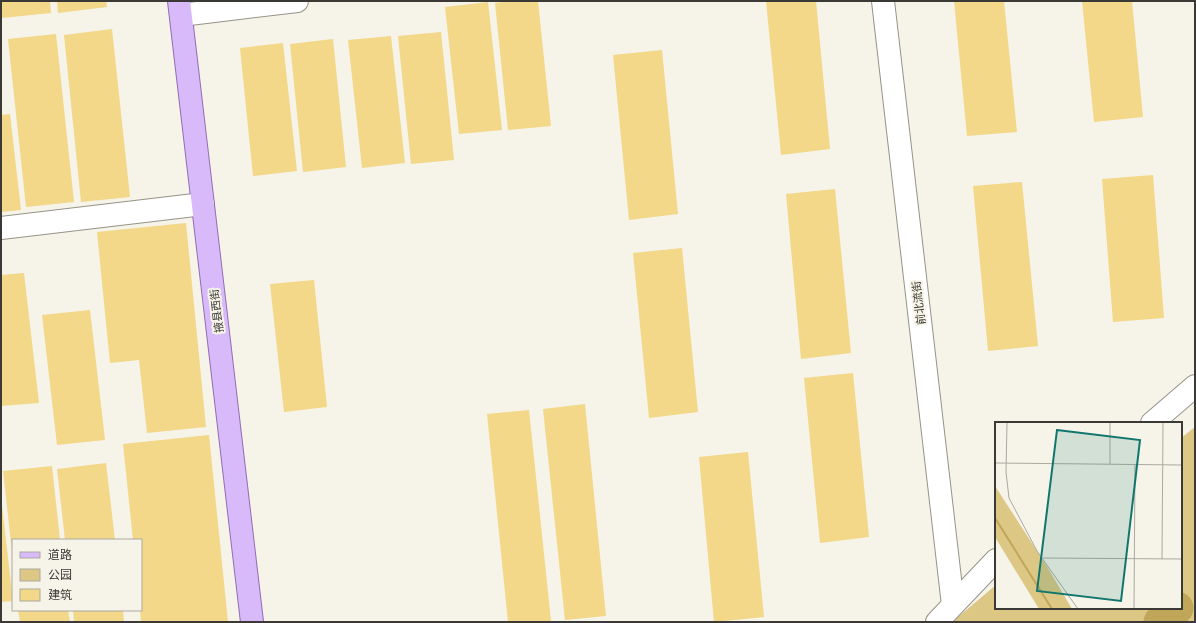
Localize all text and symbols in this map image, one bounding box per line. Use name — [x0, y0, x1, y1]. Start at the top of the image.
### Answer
street label: 前北流街 — [909, 280, 927, 326]
street label: 掖县西街 — [207, 288, 225, 334]
inset map — [995, 422, 1182, 609]
legend — [12, 539, 142, 611]
text: 道路 — [48, 547, 72, 562]
text: 公园 — [48, 567, 72, 582]
text: 建筑 — [48, 587, 72, 602]

